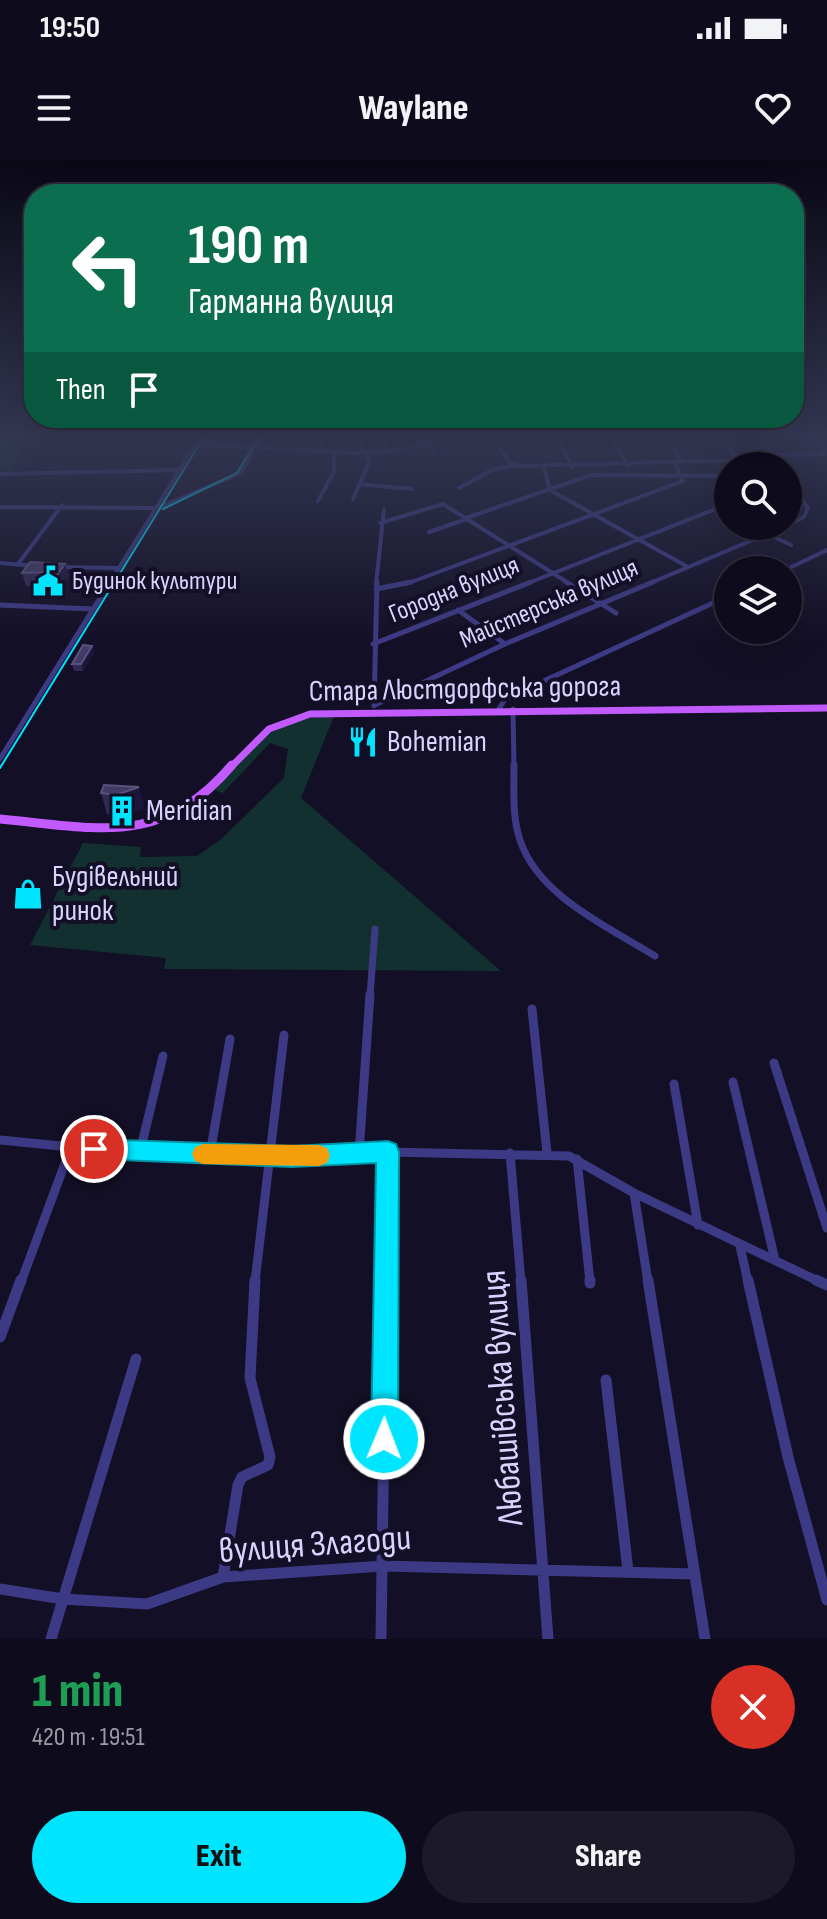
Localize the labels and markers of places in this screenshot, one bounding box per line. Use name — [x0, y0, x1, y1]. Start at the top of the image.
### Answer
public building icon: Будинок культури — [31, 564, 65, 598]
place label: Будинок культури — [72, 566, 237, 597]
place label: Bohemian — [387, 724, 487, 760]
restaurant icon: Bohemian — [346, 725, 380, 759]
place label: Meridian — [146, 793, 233, 829]
building icon: Meridian — [105, 794, 139, 828]
place label: Будівельний ринок — [52, 859, 178, 929]
shop icon: Будівельний ринок — [11, 877, 45, 911]
pin — [60, 1115, 128, 1183]

